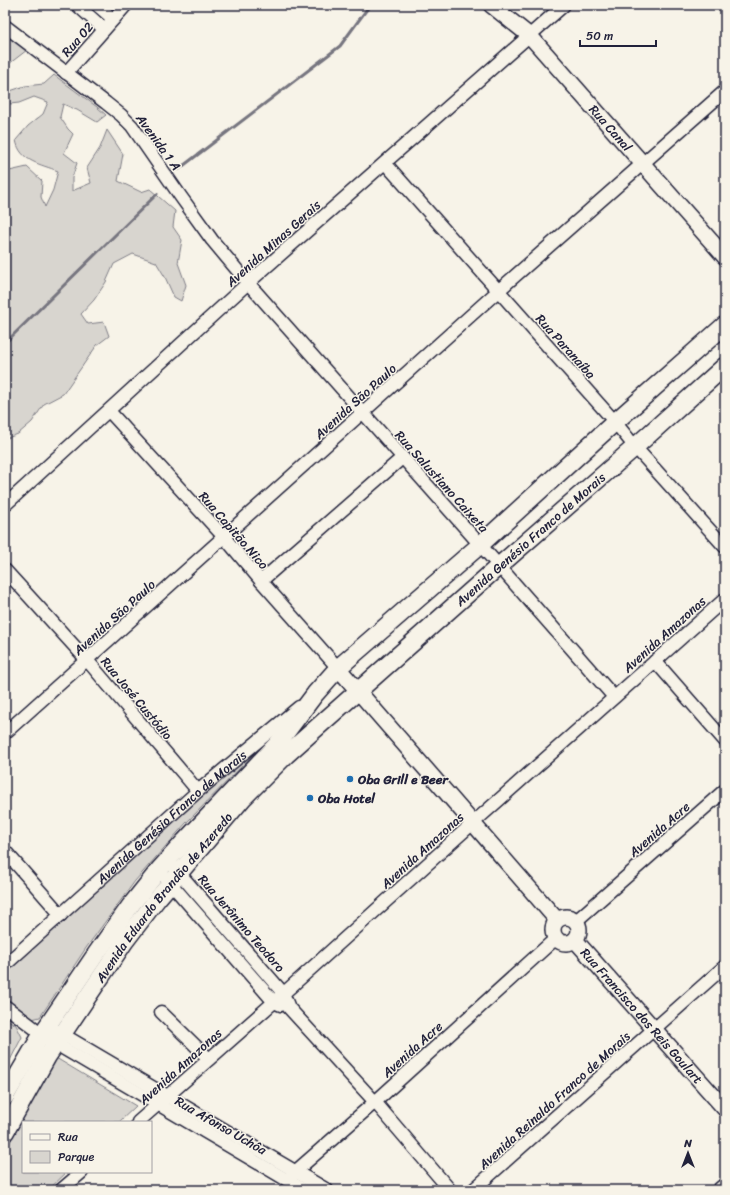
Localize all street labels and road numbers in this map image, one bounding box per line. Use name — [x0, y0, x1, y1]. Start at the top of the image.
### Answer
street label: Rua 02 — [55, 16, 100, 62]
street label: Rua Canal — [583, 99, 638, 157]
street label: Avenida 1 A — [129, 108, 187, 176]
street label: Avenida Minas Gerais — [220, 194, 327, 293]
street label: Rua Paranaíba — [530, 308, 602, 385]
street label: Avenida São Paulo — [308, 358, 402, 446]
street label: Rua Salustiano Caixeta — [389, 425, 495, 538]
street label: Avenida Genésio Franco de Morais — [449, 467, 611, 613]
street label: Rua Capitão Nico — [193, 486, 275, 575]
street label: Avenida São Paulo — [67, 574, 161, 662]
street label: Avenida Amazonas — [617, 590, 712, 679]
street label: Rua José Custódio — [95, 652, 179, 746]
street label: Avenida Genésio Franco de Morais — [90, 744, 252, 890]
street label: Avenida Acre — [622, 796, 696, 864]
street label: Avenida Amazonas — [375, 806, 470, 895]
street label: Avenida Eduardo Brandão de Azeredo — [89, 807, 239, 988]
street label: Rua Jerônimo Teodoro — [192, 869, 291, 978]
street label: Rua Francisco dos Reis Goulart — [575, 942, 709, 1090]
street label: Avenida Acre — [376, 1015, 448, 1084]
street label: Avenida Amazonas — [133, 1022, 228, 1111]
street label: Avenida Reinaldo Franco de Morais — [472, 1025, 636, 1176]
street label: Rua Afonso Uchôa — [170, 1090, 271, 1161]

